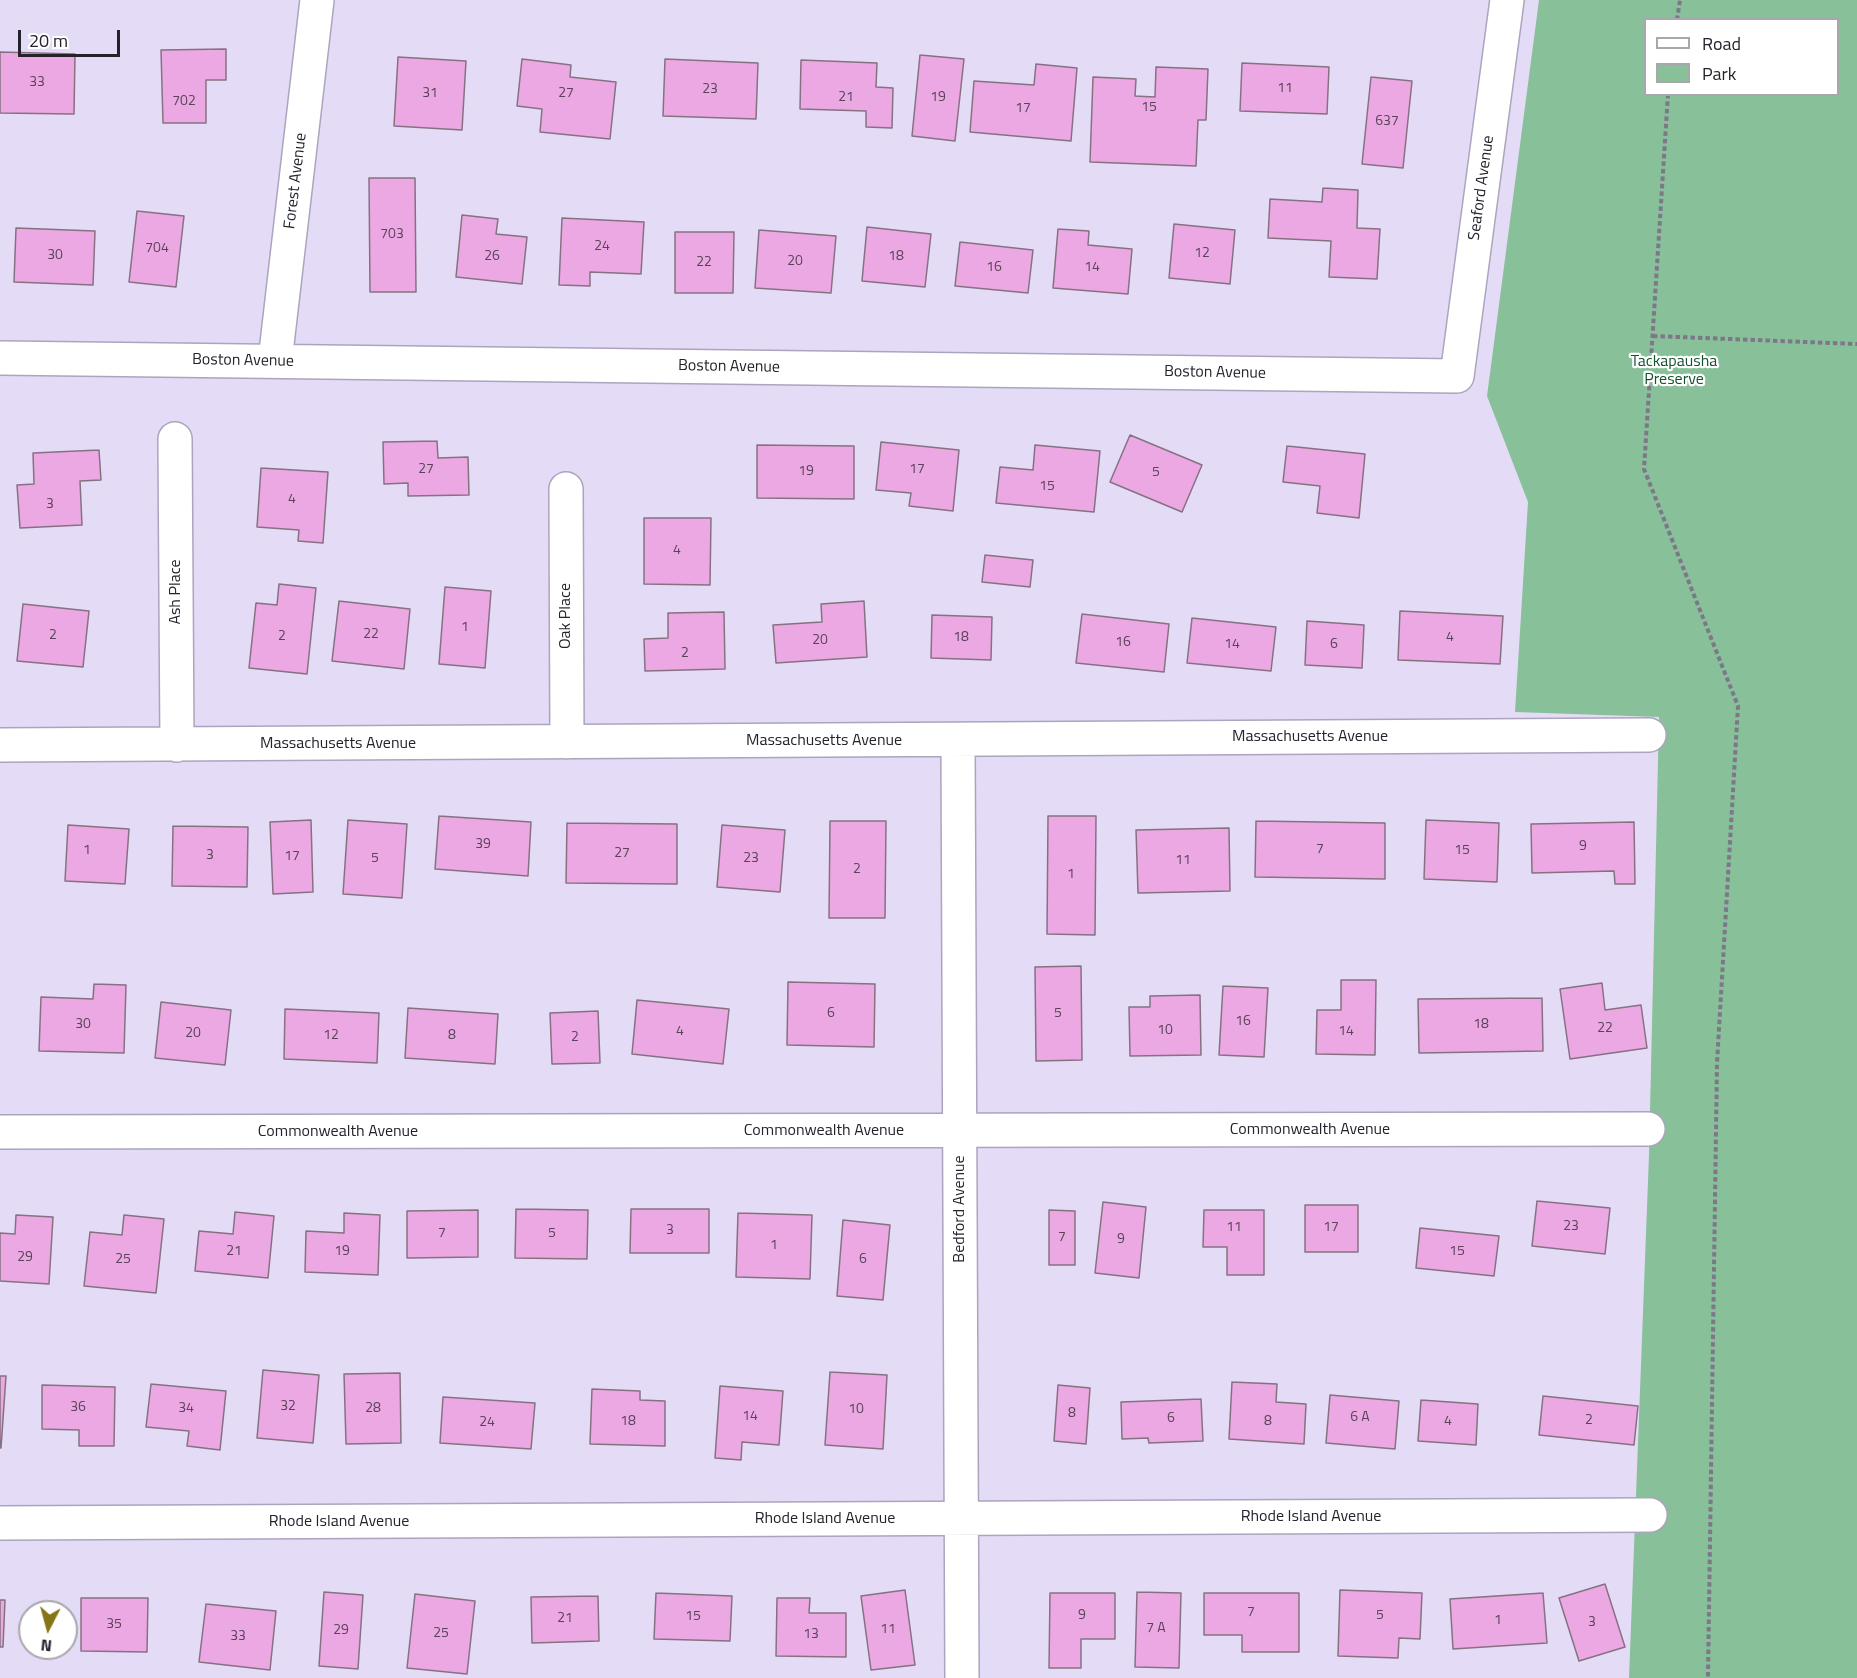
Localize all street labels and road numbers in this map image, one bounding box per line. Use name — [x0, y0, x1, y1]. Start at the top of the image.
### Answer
street label: Forest Avenue — [281, 132, 311, 230]
street label: Seaford Avenue — [1465, 134, 1499, 242]
street label: Boston Avenue — [192, 351, 294, 371]
street label: Boston Avenue — [678, 357, 780, 377]
street label: Boston Avenue — [1164, 363, 1266, 383]
street label: Ash Place — [166, 559, 186, 625]
street label: Oak Place — [556, 583, 576, 649]
street label: Massachusetts Avenue — [1232, 727, 1388, 747]
street label: Massachusetts Avenue — [746, 731, 902, 751]
street label: Massachusetts Avenue — [260, 734, 416, 754]
street label: Commonwealth Avenue — [1230, 1120, 1390, 1140]
street label: Commonwealth Avenue — [744, 1121, 904, 1141]
street label: Commonwealth Avenue — [258, 1122, 418, 1142]
street label: Bedford Avenue — [950, 1155, 970, 1263]
street label: Rhode Island Avenue — [1241, 1507, 1381, 1527]
street label: Rhode Island Avenue — [755, 1509, 895, 1529]
street label: Rhode Island Avenue — [269, 1512, 409, 1532]

